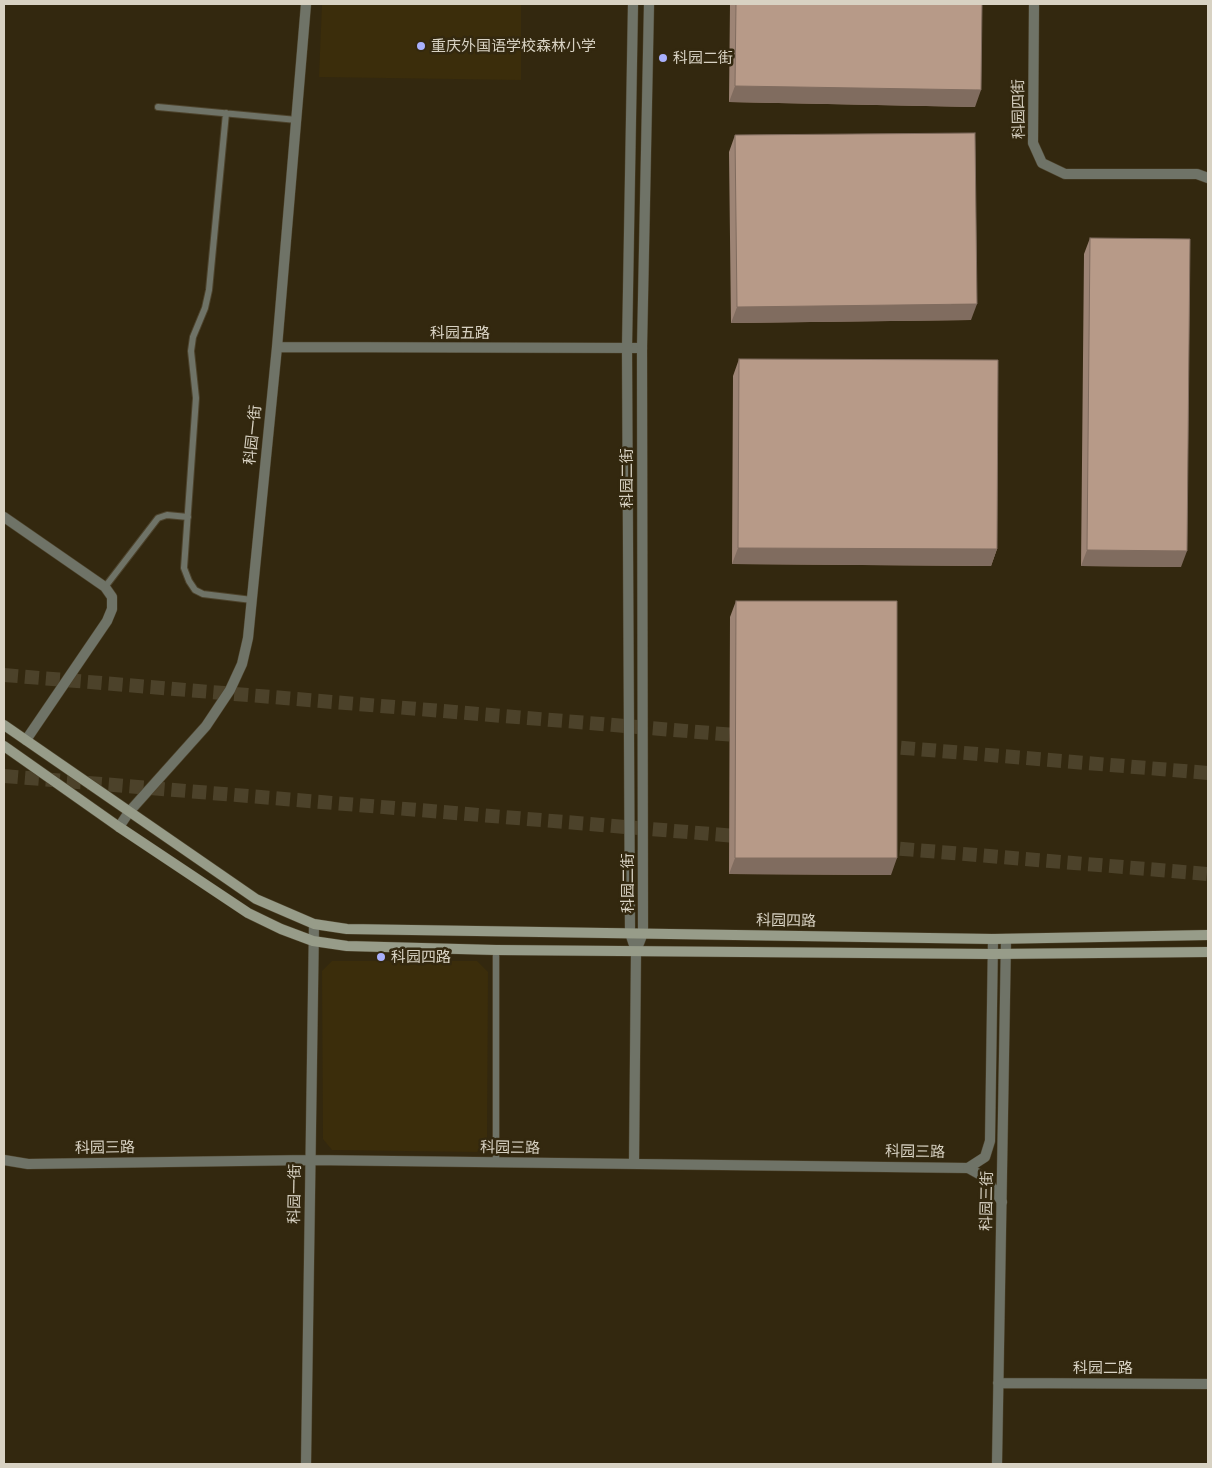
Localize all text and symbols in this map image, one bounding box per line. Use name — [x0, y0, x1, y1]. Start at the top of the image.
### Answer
place label: 重庆外国语学校森林小学 — [431, 37, 596, 55]
marker: 重庆外国语学校森林小学 — [415, 40, 427, 52]
place label: 科园二街 — [673, 49, 733, 67]
marker: 科园二街 — [657, 52, 669, 64]
street label: 科园四街 — [1009, 79, 1029, 139]
street label: 科园五路 — [430, 324, 490, 342]
street label: 科园一街 — [241, 404, 265, 466]
street label: 科园二街 — [618, 448, 636, 508]
street label: 科园二街 — [619, 853, 637, 913]
street label: 科园四路 — [756, 911, 816, 931]
place label: 科园四路 — [391, 948, 451, 966]
marker: 科园四路 — [375, 951, 387, 963]
street label: 科园三路 — [75, 1138, 135, 1158]
street label: 科园三路 — [480, 1138, 540, 1158]
street label: 科园三路 — [885, 1142, 945, 1162]
street label: 科园一街 — [285, 1164, 305, 1224]
street label: 科园三街 — [977, 1171, 997, 1231]
street label: 科园二路 — [1073, 1359, 1133, 1377]

